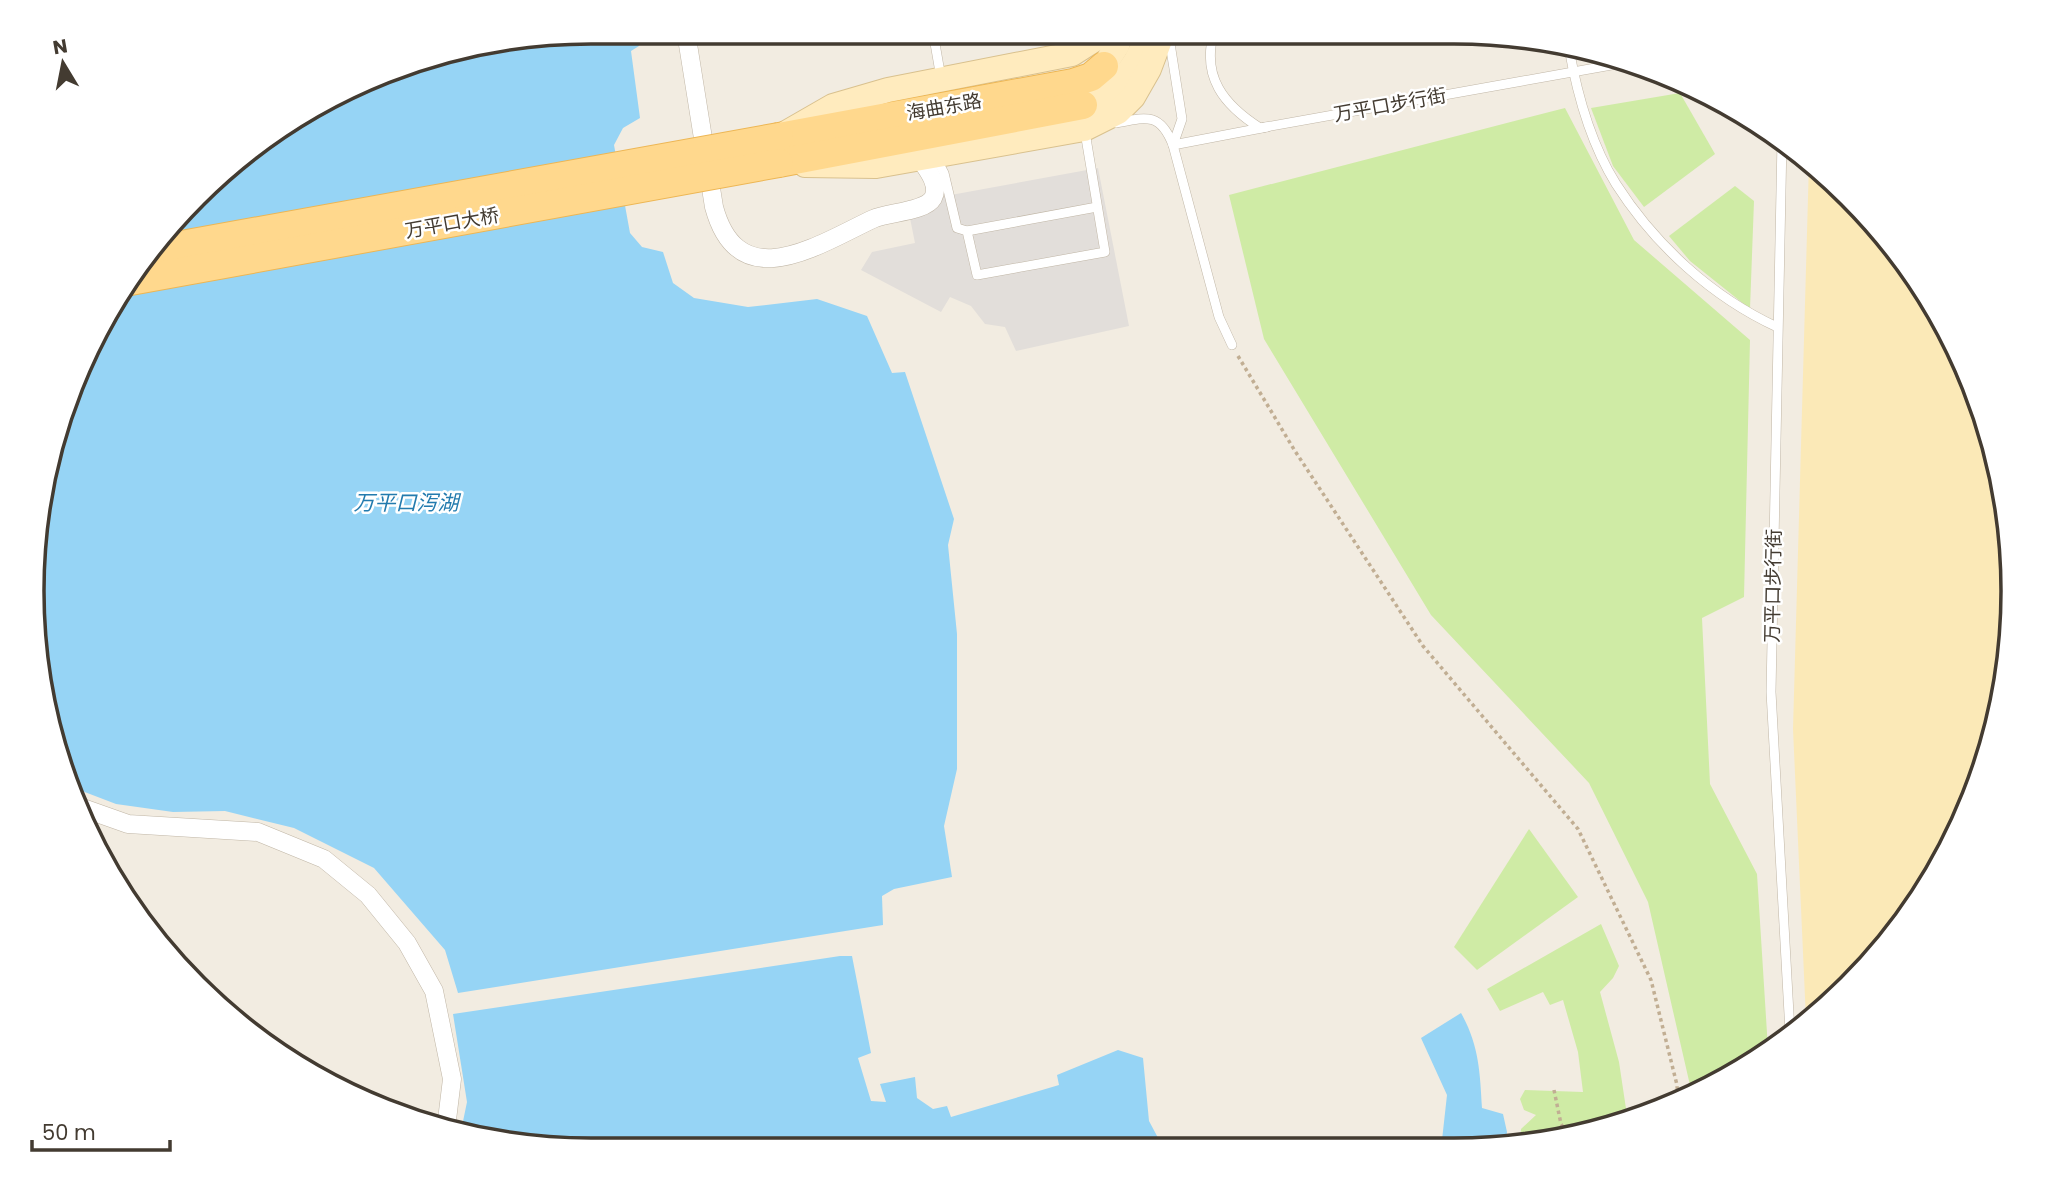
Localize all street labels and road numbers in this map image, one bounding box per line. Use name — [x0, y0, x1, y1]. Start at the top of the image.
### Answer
street label: 万平口步行街 — [1332, 82, 1448, 128]
street label: 海曲东路 — [904, 87, 984, 127]
street label: 万平口大桥 — [403, 201, 501, 245]
street label: 万平口步行街 — [1759, 529, 1787, 643]

